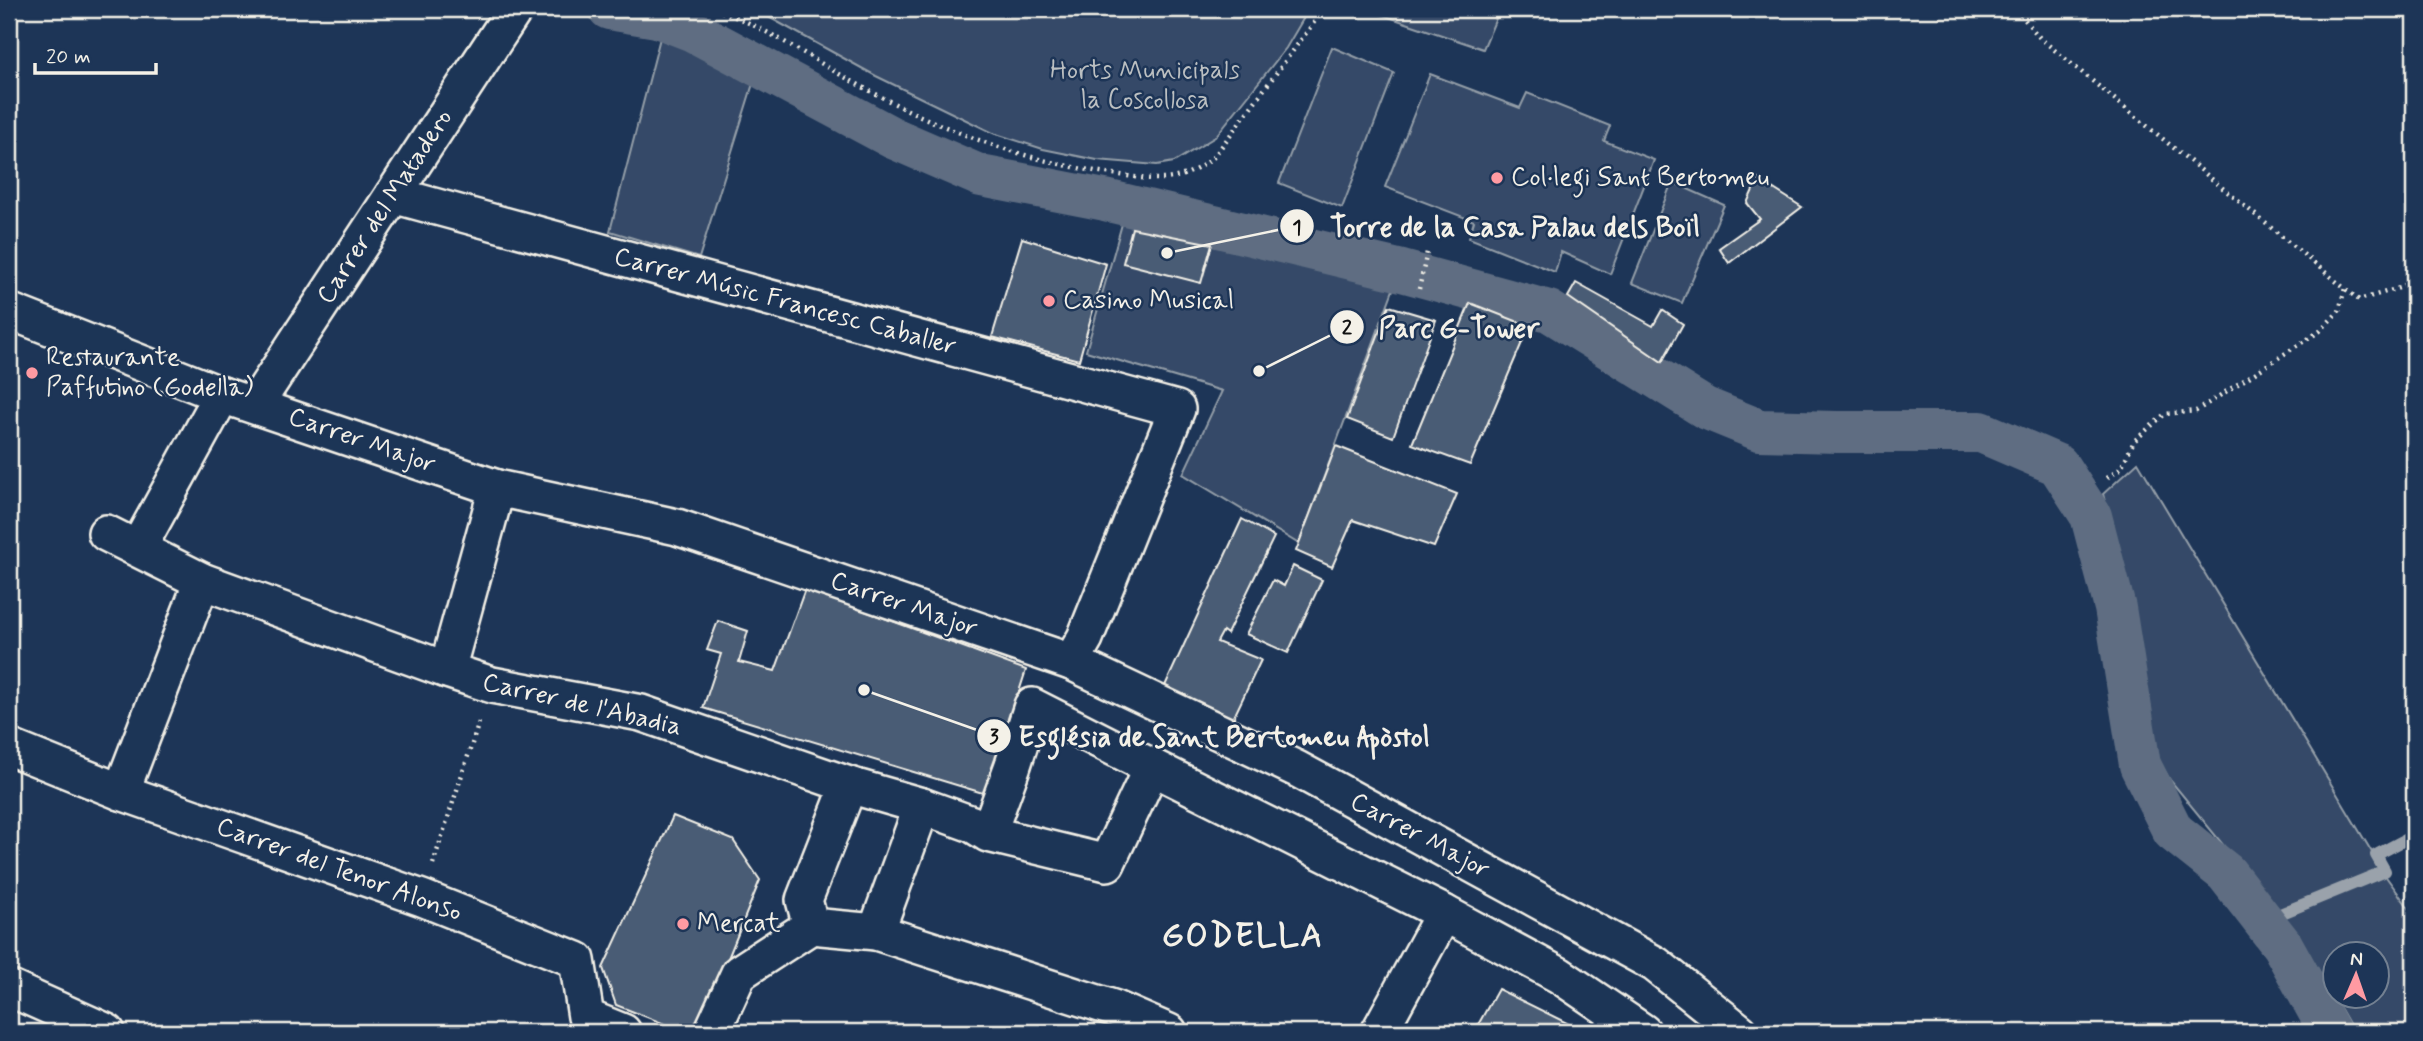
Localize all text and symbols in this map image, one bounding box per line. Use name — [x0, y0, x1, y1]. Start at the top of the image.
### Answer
scale bar — [35, 32, 156, 76]
text: 20 m — [46, 43, 91, 71]
park label: Horts Municipals la Coscollosa — [1050, 54, 1240, 118]
street label: Carrer del Matadero — [309, 103, 461, 311]
place label: Col·legi Sant Bertomeu — [1511, 161, 1769, 198]
marker: Col·legi Sant Bertomeu — [1489, 170, 1505, 186]
callout: Torre de la Casa Palau dels Boïl — [1280, 202, 1714, 251]
text: Torre de la Casa Palau dels Boïl — [1330, 210, 1700, 247]
text: 1 — [1292, 214, 1302, 242]
street label: Carrer Músic Francesc Caballer — [610, 240, 960, 364]
place label: Casino Musical — [1063, 284, 1234, 318]
marker: Casino Musical — [1041, 293, 1057, 309]
callout: Parc G-Tower — [1329, 303, 1553, 352]
text: Parc G-Tower — [1379, 311, 1540, 348]
text: 2 — [1342, 314, 1353, 342]
place label: Restaurante Paffutino (Godella) — [46, 341, 253, 405]
marker: Restaurante Paffutino (Godella) — [24, 365, 40, 381]
street label: Carrer Major — [284, 400, 440, 482]
street label: Carrer Major — [826, 564, 982, 646]
street label: Carrer de l'Abadia — [479, 666, 685, 744]
callout: Església de Sant Bertomeu Apòstol — [977, 711, 1436, 760]
text: Església de Sant Bertomeu Apòstol — [1018, 720, 1430, 760]
text: 3 — [989, 723, 999, 751]
street label: Carrer Major — [1344, 785, 1496, 887]
street label: Carrer del Tenor Alonso — [212, 810, 466, 930]
place label: Mercat — [697, 907, 781, 941]
district label: GODELLA — [1162, 915, 1324, 959]
marker: Mercat — [675, 916, 691, 932]
north arrow — [2322, 940, 2392, 1010]
text: N — [2350, 947, 2363, 972]

